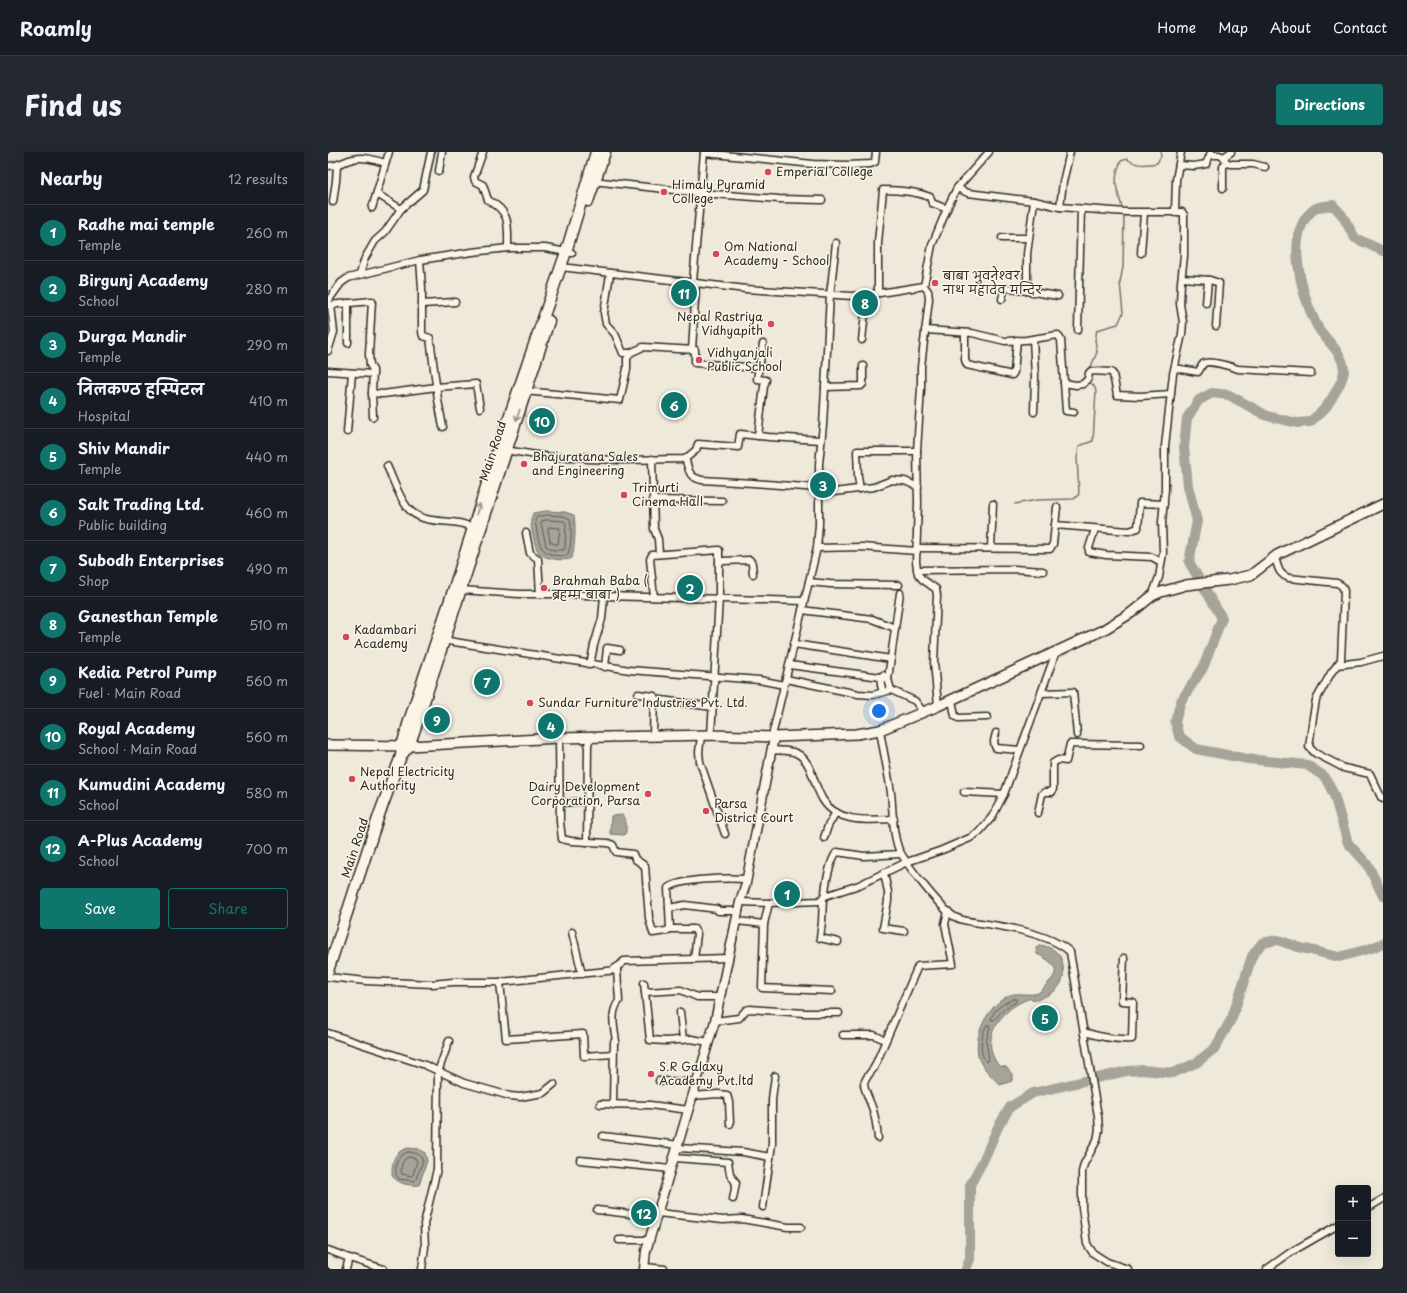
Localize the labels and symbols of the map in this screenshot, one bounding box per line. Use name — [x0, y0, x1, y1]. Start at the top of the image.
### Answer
place label: Emperial College — [776, 162, 873, 180]
marker: Emperial College — [763, 167, 773, 177]
place label: Himaly Pyramid College — [672, 175, 765, 207]
marker: Himaly Pyramid College — [659, 187, 669, 197]
place label: Om National Academy - School — [724, 237, 829, 269]
marker: Om National Academy - School — [711, 249, 721, 259]
place label: बाबा भुवनेश्वर नाथ महादेव मन्दिर — [942, 265, 1043, 298]
pin: 11 — [671, 278, 697, 308]
marker: बाबा भुवनेश्वर नाथ महादेव मन्दिर — [930, 278, 940, 288]
pin: 8 — [852, 288, 878, 318]
place label: Nepal Rastriya Vidhyapith — [677, 307, 763, 339]
marker: Nepal Rastriya Vidhyapith — [766, 319, 776, 329]
place label: Vidhyanjali Public School — [707, 343, 782, 375]
marker: Vidhyanjali Public School — [694, 355, 704, 365]
pin: 6 — [661, 390, 687, 420]
pin: 10 — [529, 406, 555, 436]
one-way arrow — [514, 409, 522, 421]
street label: Main Road — [474, 418, 510, 483]
place label: Bhajuratana Sales and Engineering — [532, 447, 639, 479]
marker: Bhajuratana Sales and Engineering — [519, 459, 529, 469]
pin: 3 — [810, 470, 836, 500]
place label: Trimurti Cinema Hall — [632, 478, 703, 510]
marker: Trimurti Cinema Hall — [619, 490, 629, 500]
one-way arrow — [475, 504, 483, 516]
place label: Brahmah Baba ( ब्रहम्म बाबा ) — [551, 571, 648, 603]
pin: 2 — [677, 573, 703, 603]
marker: Brahmah Baba ( ब्रहम्म बाबा ) — [539, 583, 549, 593]
place label: Kadambari Academy — [354, 620, 417, 652]
marker: Kadambari Academy — [341, 632, 351, 642]
pin: 7 — [474, 667, 500, 697]
place label: Sundar Furniture Industries Pvt. Ltd. — [538, 693, 748, 711]
marker: Sundar Furniture Industries Pvt. Ltd. — [525, 698, 535, 708]
your location — [869, 701, 889, 721]
pin: 9 — [424, 705, 450, 735]
pin: 4 — [538, 711, 564, 741]
place label: Nepal Electricity Authority — [360, 762, 455, 794]
marker: Nepal Electricity Authority — [347, 774, 357, 784]
place label: Dairy Development Corporation, Parsa — [528, 777, 640, 809]
marker: Dairy Development Corporation, Parsa — [643, 789, 653, 799]
place label: Parsa District Court — [714, 794, 794, 826]
marker: Parsa District Court — [701, 806, 711, 816]
street label: Main Road — [336, 815, 372, 880]
pin: 1 — [774, 879, 800, 909]
pin: 5 — [1032, 1003, 1058, 1033]
place label: S.R Galaxy Academy Pvt.ltd — [659, 1057, 754, 1089]
marker: S.R Galaxy Academy Pvt.ltd — [646, 1069, 656, 1079]
pin: 12 — [631, 1198, 657, 1228]

